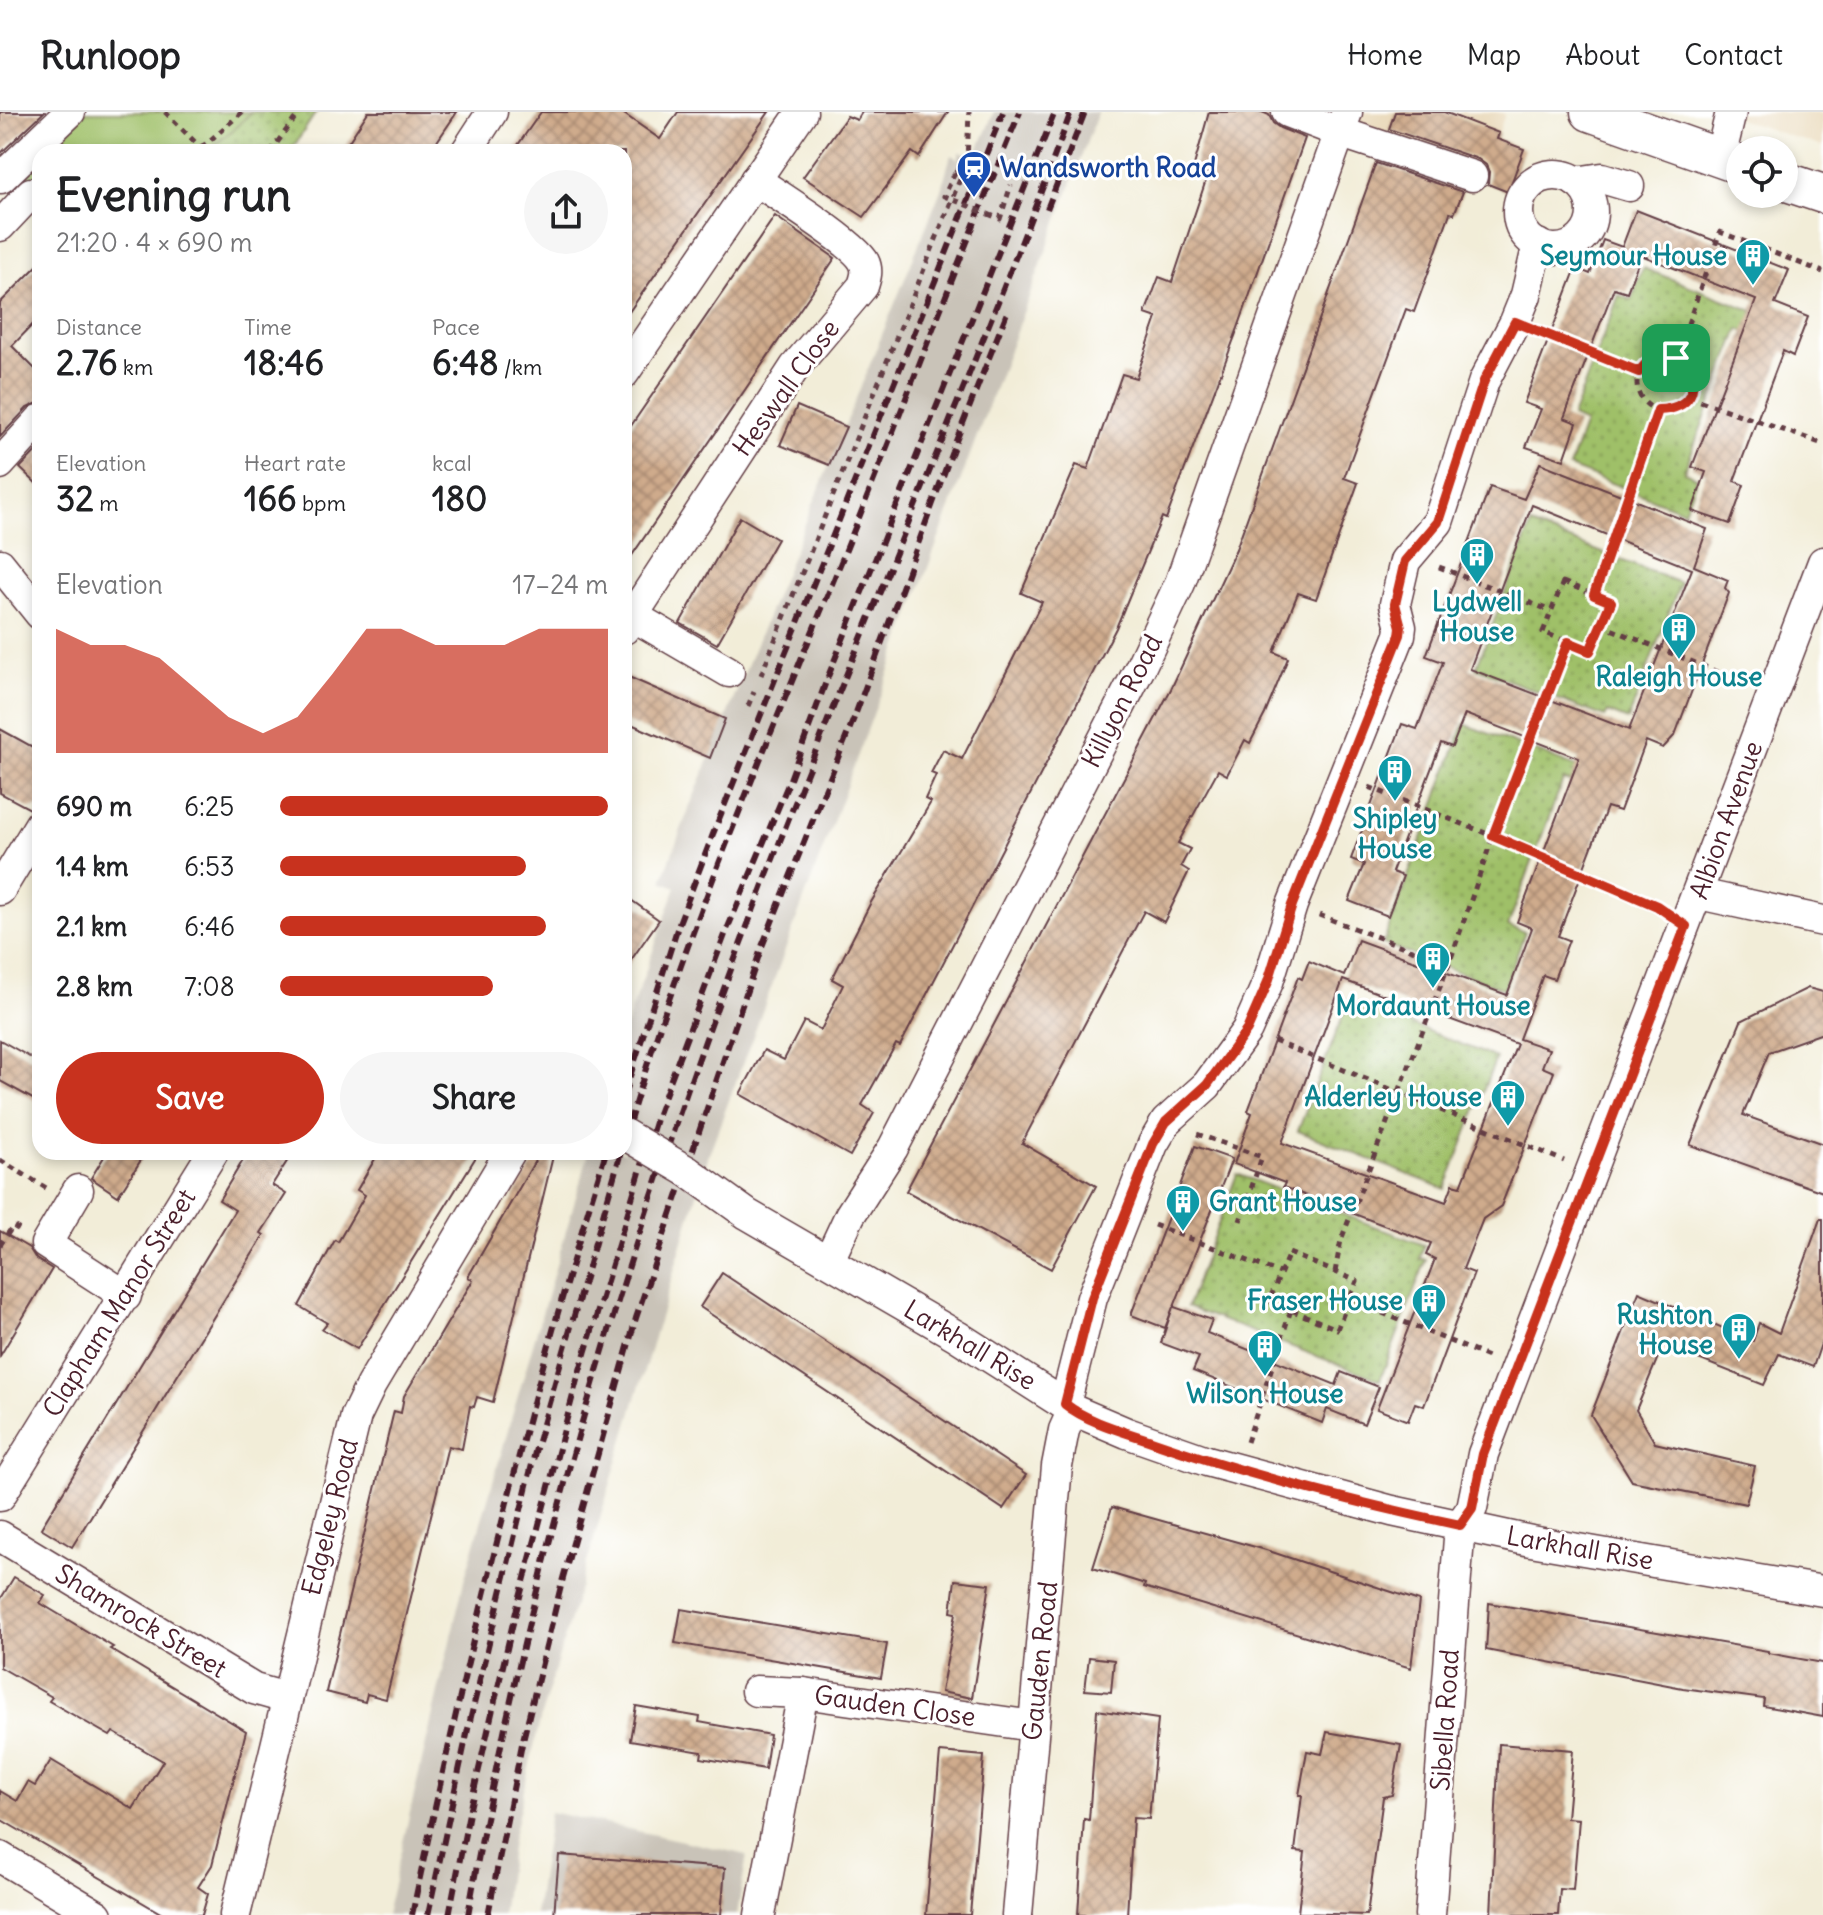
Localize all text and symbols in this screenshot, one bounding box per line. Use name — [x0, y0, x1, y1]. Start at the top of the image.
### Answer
text: Runloop — [40, 32, 181, 79]
text: Home — [1347, 37, 1423, 73]
text: Map — [1467, 37, 1521, 73]
text: About — [1565, 37, 1640, 73]
text: Contact — [1684, 37, 1783, 73]
map controls — [1726, 136, 1798, 208]
button: locate — [1726, 136, 1798, 208]
station icon: Wandsworth Road — [955, 149, 993, 199]
place label: Wandsworth Road — [1000, 151, 1216, 184]
text: Evening run — [56, 168, 291, 223]
button: share — [524, 170, 608, 254]
text: 21:20 · 4 × 690 m — [56, 226, 253, 259]
building icon: Seymour House — [1734, 237, 1772, 287]
place label: Seymour House — [1540, 239, 1727, 272]
text: Distance — [56, 313, 142, 341]
text: Time — [244, 313, 292, 341]
text: Pace — [432, 313, 480, 341]
street label: Heswall Close — [725, 313, 846, 462]
pin — [1642, 324, 1710, 392]
icon: arrive — [1654, 336, 1698, 380]
text: 2.76 — [56, 341, 118, 384]
text: 18:46 — [244, 341, 324, 384]
text: 6:48 — [432, 341, 499, 384]
text: km — [118, 353, 153, 381]
text: /km — [499, 353, 542, 381]
text: Elevation — [56, 449, 146, 477]
text: Heart rate — [244, 449, 346, 477]
text: kcal — [432, 449, 472, 477]
text: 32 — [56, 477, 94, 520]
text: 166 — [244, 477, 297, 520]
text: 180 — [432, 477, 487, 520]
text: m — [94, 489, 118, 517]
text: bpm — [297, 489, 346, 517]
building icon: Lydwell House — [1458, 536, 1496, 586]
text: Elevation — [56, 568, 163, 601]
text: 17–24 m — [512, 568, 608, 601]
place label: Lydwell House — [1432, 585, 1522, 648]
building icon: Raleigh House — [1660, 611, 1698, 661]
street label: Killyon Road — [1074, 629, 1169, 773]
place label: Raleigh House — [1596, 660, 1762, 693]
street label: Albion Avenue — [1682, 736, 1769, 903]
building icon: Shipley House — [1376, 753, 1414, 803]
text: 690 m — [56, 790, 132, 823]
text: 6:25 — [184, 790, 234, 823]
place label: Shipley House — [1353, 802, 1437, 865]
text: 1.4 km — [56, 850, 129, 883]
text: 6:53 — [184, 850, 235, 883]
text: 2.1 km — [56, 910, 127, 943]
text: 6:46 — [184, 910, 235, 943]
building icon: Mordaunt House — [1414, 940, 1452, 990]
text: 2.8 km — [56, 970, 133, 1003]
text: 7:08 — [184, 970, 235, 1003]
place label: Mordaunt House — [1335, 989, 1531, 1022]
button: Save — [56, 1052, 324, 1144]
button: Share — [340, 1052, 608, 1144]
building icon: Alderley House — [1489, 1078, 1527, 1128]
place label: Alderley House — [1305, 1080, 1482, 1113]
street label: Clapham Manor Street — [35, 1182, 202, 1423]
building icon: Grant House — [1164, 1183, 1202, 1233]
place label: Grant House — [1209, 1185, 1357, 1218]
building icon: Fraser House — [1410, 1282, 1448, 1332]
place label: Fraser House — [1247, 1284, 1403, 1317]
street label: Larkhall Rise — [898, 1292, 1042, 1397]
place label: Rushton House — [1616, 1298, 1713, 1361]
building icon: Rushton House — [1720, 1311, 1758, 1361]
building icon: Wilson House — [1246, 1328, 1284, 1378]
place label: Wilson House — [1186, 1377, 1344, 1410]
street label: Edgeley Road — [294, 1435, 365, 1599]
street label: Larkhall Rise — [1504, 1518, 1656, 1577]
street label: Shamrock Street — [50, 1556, 233, 1685]
street label: Gauden Road — [1015, 1580, 1064, 1742]
street label: Sibella Road — [1423, 1648, 1466, 1792]
street label: Gauden Close — [812, 1678, 978, 1733]

